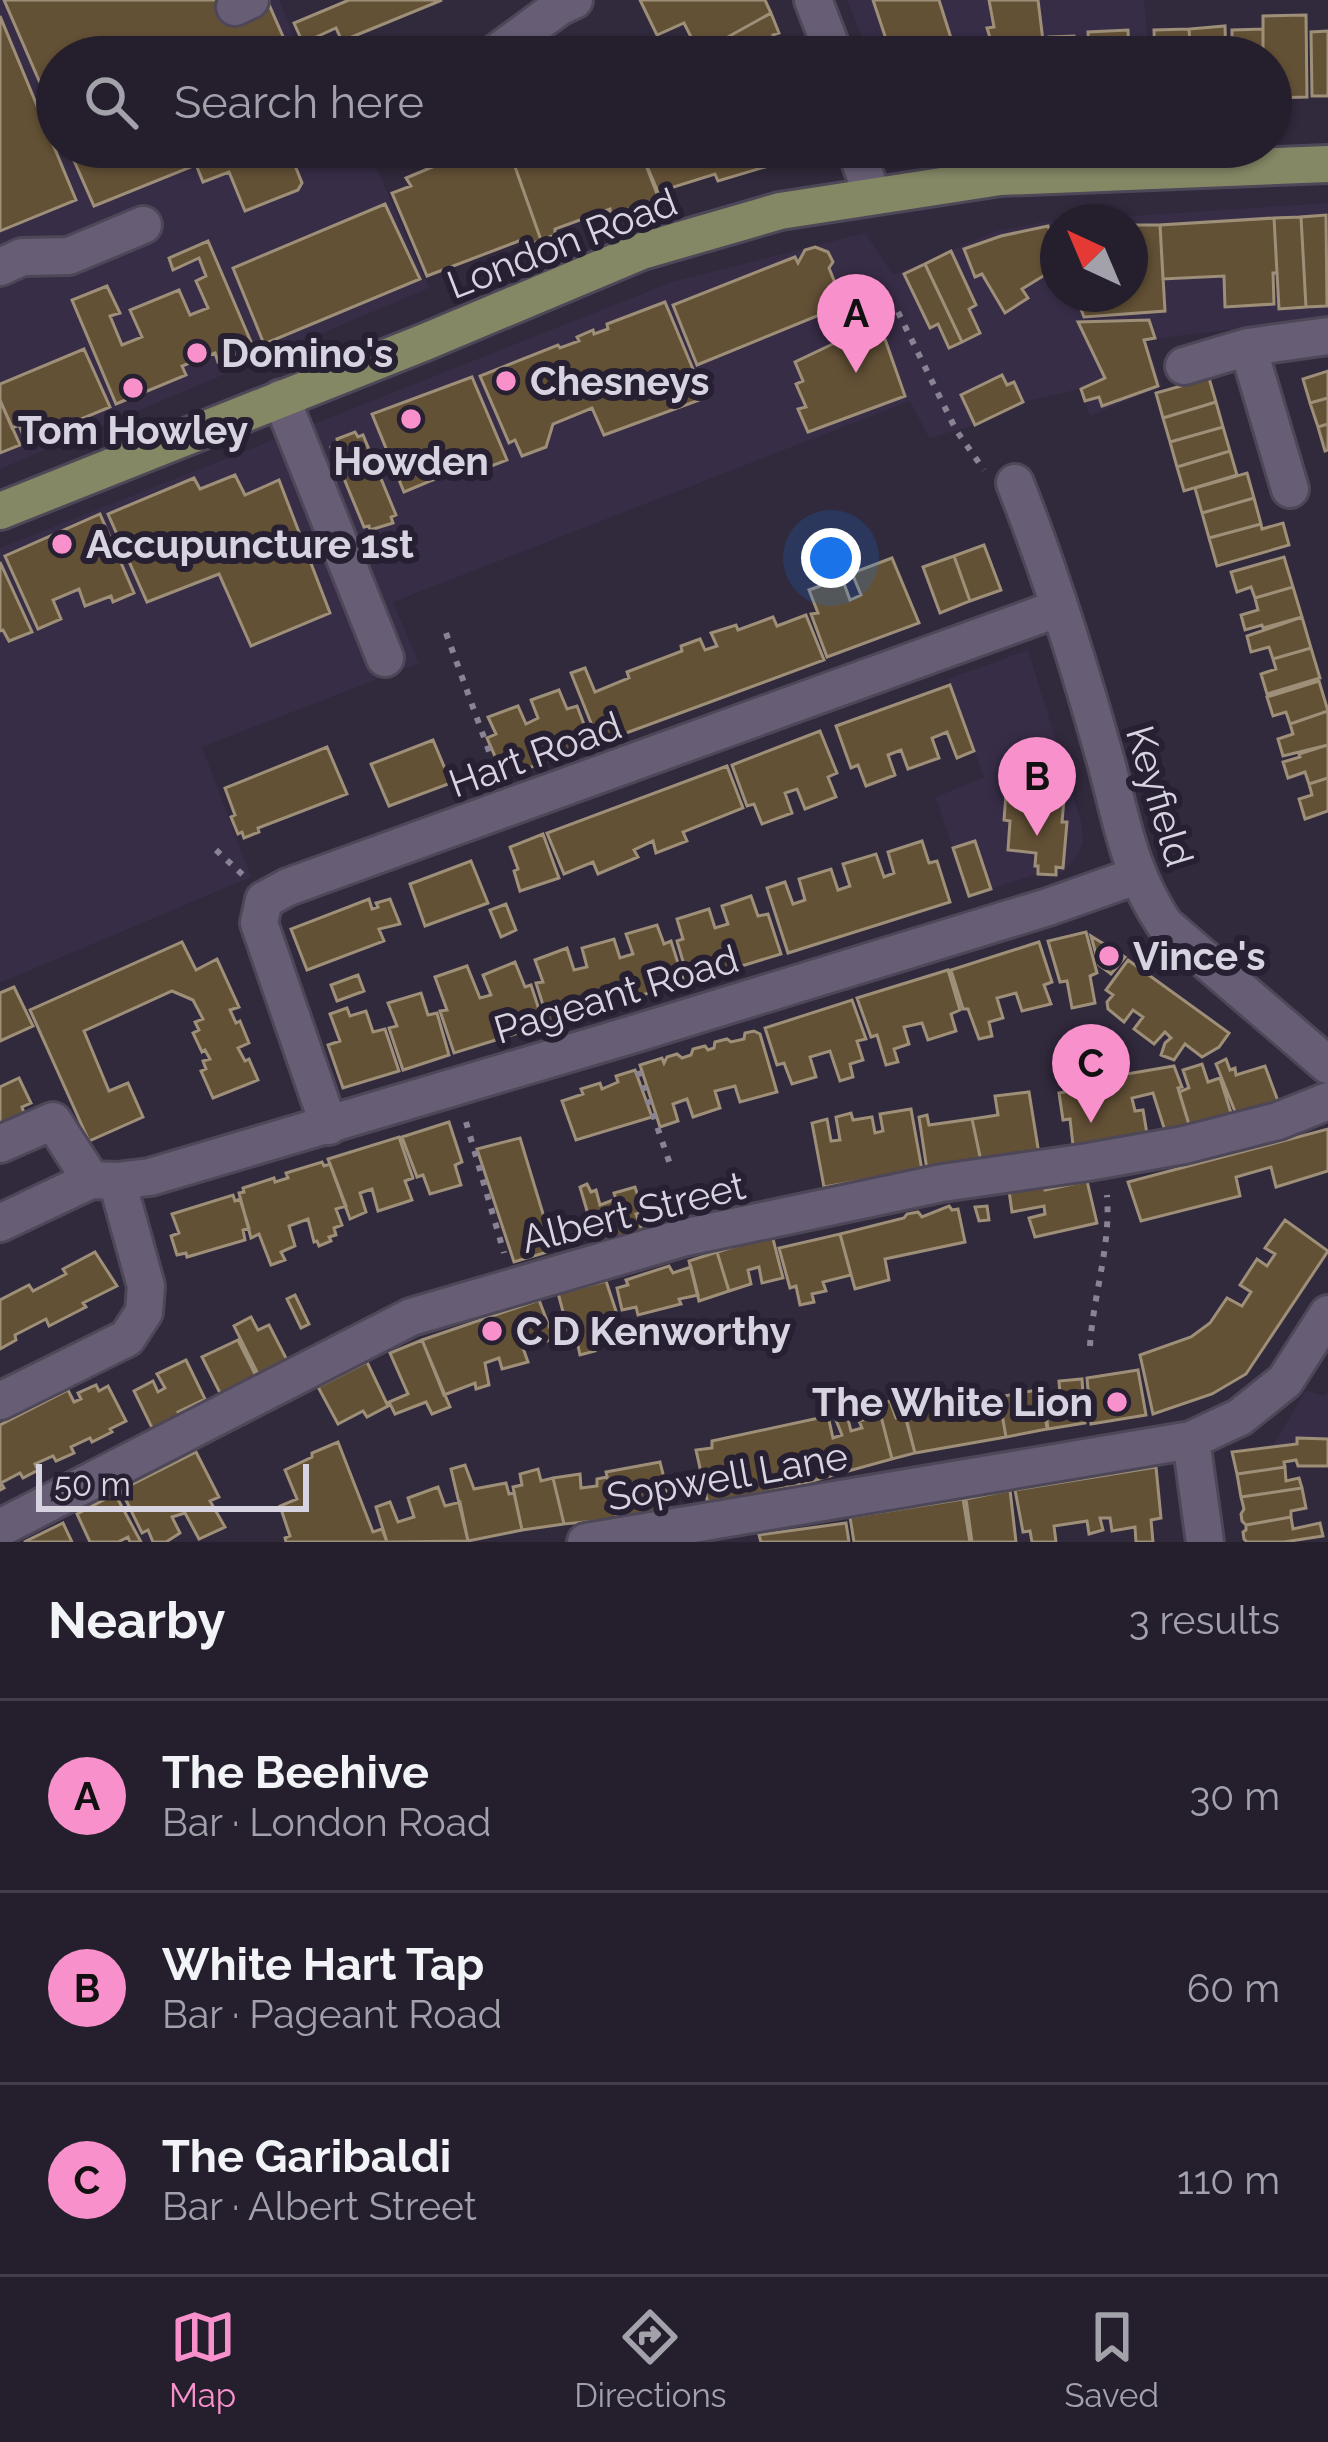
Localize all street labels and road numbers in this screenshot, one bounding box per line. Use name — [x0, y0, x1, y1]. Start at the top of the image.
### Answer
street label: London Road — [441, 178, 683, 308]
street label: Hart Road — [443, 702, 627, 806]
street label: Keyfield — [1117, 720, 1203, 872]
street label: Pageant Road — [488, 935, 744, 1053]
street label: Albert Street — [516, 1162, 750, 1262]
street label: Sopwell Lane — [603, 1432, 851, 1520]

